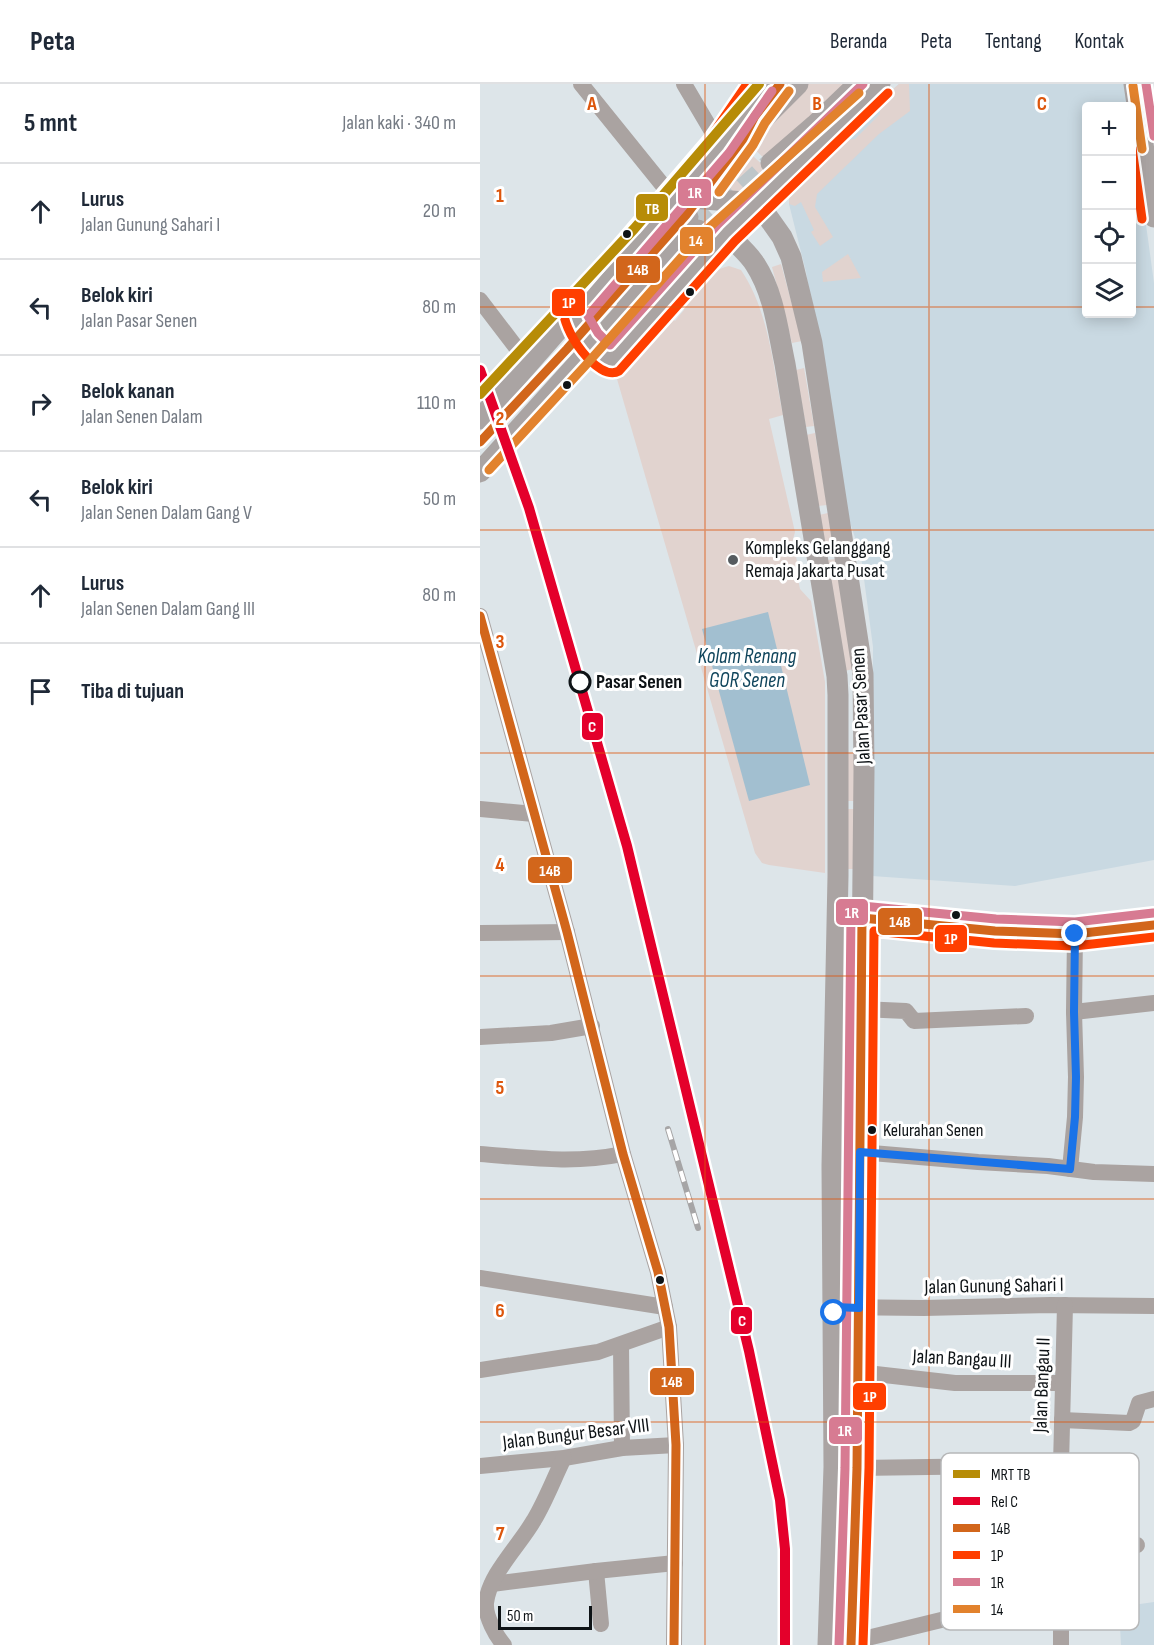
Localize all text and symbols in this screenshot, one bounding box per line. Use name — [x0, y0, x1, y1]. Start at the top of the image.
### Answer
text: Peta — [30, 25, 75, 58]
text: Beranda — [830, 29, 887, 54]
text: Peta — [920, 29, 952, 54]
text: Tentang — [985, 29, 1042, 54]
text: Kontak — [1075, 29, 1124, 54]
text: A — [586, 92, 597, 116]
text: B — [812, 92, 822, 116]
text: C — [1037, 92, 1047, 116]
map controls — [1082, 102, 1136, 318]
button: + — [1082, 102, 1136, 156]
text: 5 mnt — [24, 108, 77, 139]
text: Jalan kaki · 340 m — [342, 111, 456, 135]
button: − — [1082, 156, 1136, 210]
line badge: 1R — [677, 178, 712, 207]
text: 1 — [496, 184, 504, 208]
text: 1R — [688, 184, 702, 203]
text: Lurus — [81, 186, 124, 213]
line badge: TB — [635, 193, 669, 222]
icon: ahead — [24, 195, 57, 228]
text: 20 m — [423, 199, 456, 223]
text: TB — [645, 200, 660, 219]
button: locate — [1082, 210, 1136, 264]
text: Jalan Gunung Sahari I — [81, 213, 220, 237]
line badge: 14 — [679, 226, 714, 255]
unlabelled marker — [621, 228, 633, 240]
text: 14 — [689, 232, 703, 251]
line badge: 14B — [615, 255, 661, 284]
text: 14B — [627, 261, 649, 280]
button: layers — [1082, 264, 1136, 318]
text: Belok kiri — [81, 282, 153, 309]
unlabelled marker — [684, 286, 696, 298]
line badge: 1P — [551, 288, 586, 317]
icon: left — [24, 291, 57, 324]
text: 1P — [562, 294, 576, 313]
text: 80 m — [422, 295, 456, 319]
text: Jalan Pasar Senen — [81, 309, 197, 333]
text: Belok kanan — [81, 378, 174, 405]
unlabelled marker — [561, 379, 573, 391]
icon: right — [24, 387, 57, 420]
text: 110 m — [417, 391, 456, 415]
text: Jalan Senen Dalam — [81, 405, 203, 429]
text: 2 — [496, 407, 504, 431]
text: Belok kiri — [81, 474, 153, 501]
icon: left — [24, 483, 57, 516]
text: 50 m — [423, 487, 456, 511]
text: Jalan Senen Dalam Gang V — [81, 501, 252, 525]
place label: Kompleks Gelanggang Remaja Jakarta Pusat — [745, 536, 891, 583]
marker: Kompleks Gelanggang Remaja Jakarta Pusat — [726, 553, 740, 567]
text: Lurus — [81, 570, 124, 597]
icon: ahead — [24, 579, 57, 612]
text: 80 m — [422, 583, 456, 607]
text: Jalan Senen Dalam Gang III — [81, 597, 255, 621]
text: 3 — [496, 630, 505, 654]
water label: Kolam Renang GOR Senen — [698, 644, 797, 693]
street label: Jalan Pasar Senen — [846, 647, 876, 766]
place label: Pasar Senen — [596, 670, 682, 694]
marker: Pasar Senen — [569, 671, 591, 693]
icon: arrive — [24, 675, 57, 708]
text: Tiba di tujuan — [81, 678, 184, 705]
line badge: C — [581, 712, 604, 741]
text: C — [588, 718, 596, 737]
text: 4 — [495, 853, 505, 877]
line badge: 14B — [527, 856, 573, 884]
text: 14B — [539, 862, 561, 881]
line badge: 1R — [835, 898, 869, 926]
text: 1R — [845, 904, 859, 923]
line badge: 14B — [877, 907, 923, 936]
unlabelled marker — [950, 909, 962, 921]
text: 14B — [889, 913, 911, 932]
route end — [1061, 920, 1087, 946]
line badge: 1P — [934, 924, 968, 953]
text: 1P — [944, 930, 958, 949]
text: 5 — [496, 1076, 505, 1100]
place label: Kelurahan Senen — [883, 1120, 984, 1141]
marker: Kelurahan Senen — [866, 1124, 878, 1136]
street label: Jalan Gunung Sahari I — [923, 1273, 1064, 1299]
unlabelled marker — [654, 1274, 666, 1286]
text: 6 — [495, 1299, 505, 1323]
route start — [820, 1299, 846, 1325]
line badge: C — [730, 1306, 753, 1335]
text: C — [738, 1312, 746, 1331]
street label: Jalan Bangau II — [1028, 1337, 1056, 1434]
street label: Jalan Bangau III — [911, 1344, 1012, 1374]
line badge: 14B — [649, 1367, 695, 1396]
text: 14B — [661, 1373, 683, 1392]
line badge: 1P — [852, 1382, 887, 1411]
text: 1P — [863, 1388, 877, 1407]
street label: Jalan Bungur Besar VIII — [500, 1413, 651, 1455]
line badge: 1R — [828, 1416, 863, 1445]
text: 1R — [838, 1422, 852, 1441]
legend — [941, 1453, 1139, 1630]
text: MRT TB — [991, 1466, 1030, 1485]
text: Rel C — [991, 1493, 1018, 1512]
text: 14B — [991, 1520, 1010, 1539]
text: 7 — [496, 1522, 505, 1546]
text: 1P — [991, 1547, 1004, 1566]
text: 1R — [991, 1574, 1004, 1593]
text: 14 — [991, 1601, 1004, 1620]
scale bar — [498, 1603, 592, 1630]
text: 50 m — [507, 1607, 533, 1626]

